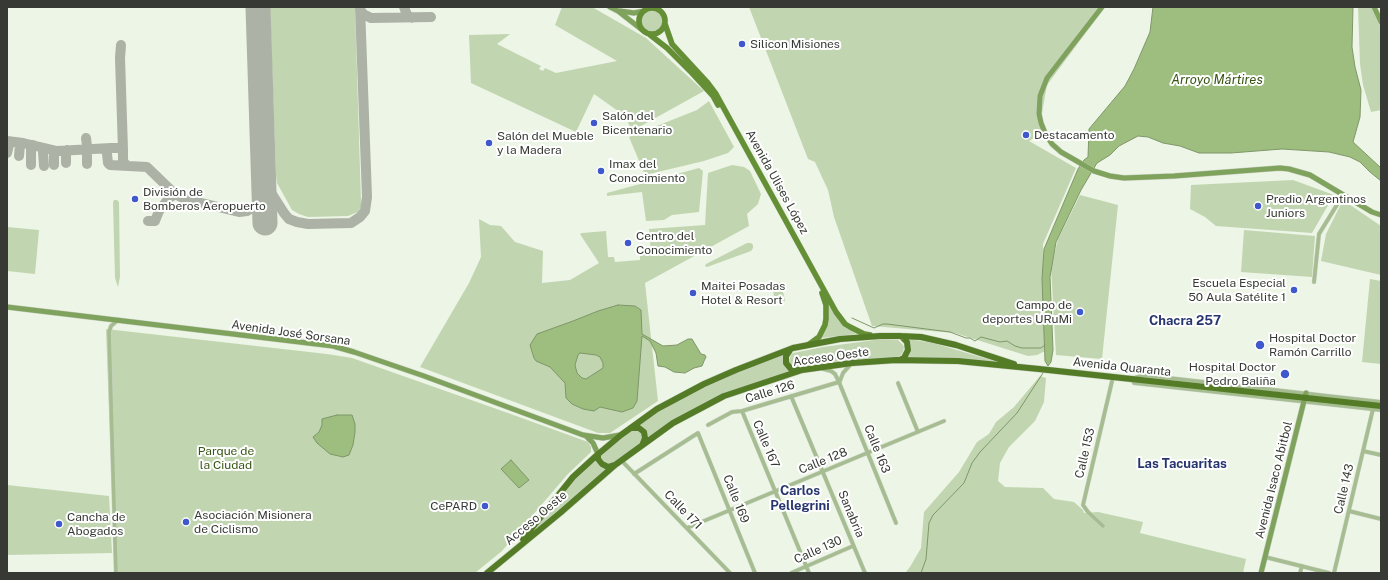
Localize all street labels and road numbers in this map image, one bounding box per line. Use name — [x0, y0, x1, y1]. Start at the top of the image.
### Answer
street label: Avenida Ulises López — [742, 127, 812, 237]
street label: Avenida José Sorsana — [231, 318, 351, 348]
street label: Acceso Oeste — [792, 345, 870, 369]
street label: Avenida Quaranta — [1072, 355, 1172, 379]
street label: Calle 126 — [744, 378, 796, 406]
street label: Calle 167 — [749, 418, 783, 470]
street label: Avenida Isaco Abitbol — [1252, 420, 1296, 540]
street label: Calle 163 — [861, 423, 893, 475]
street label: Calle 153 — [1072, 426, 1098, 480]
street label: Calle 128 — [797, 445, 849, 477]
street label: Calle 143 — [1331, 462, 1357, 516]
street label: Calle 169 — [720, 473, 752, 525]
street label: Acceso Oeste — [502, 488, 570, 548]
street label: Calle 171 — [661, 488, 705, 532]
street label: Sanabria — [835, 488, 867, 540]
street label: Calle 130 — [792, 533, 844, 567]

